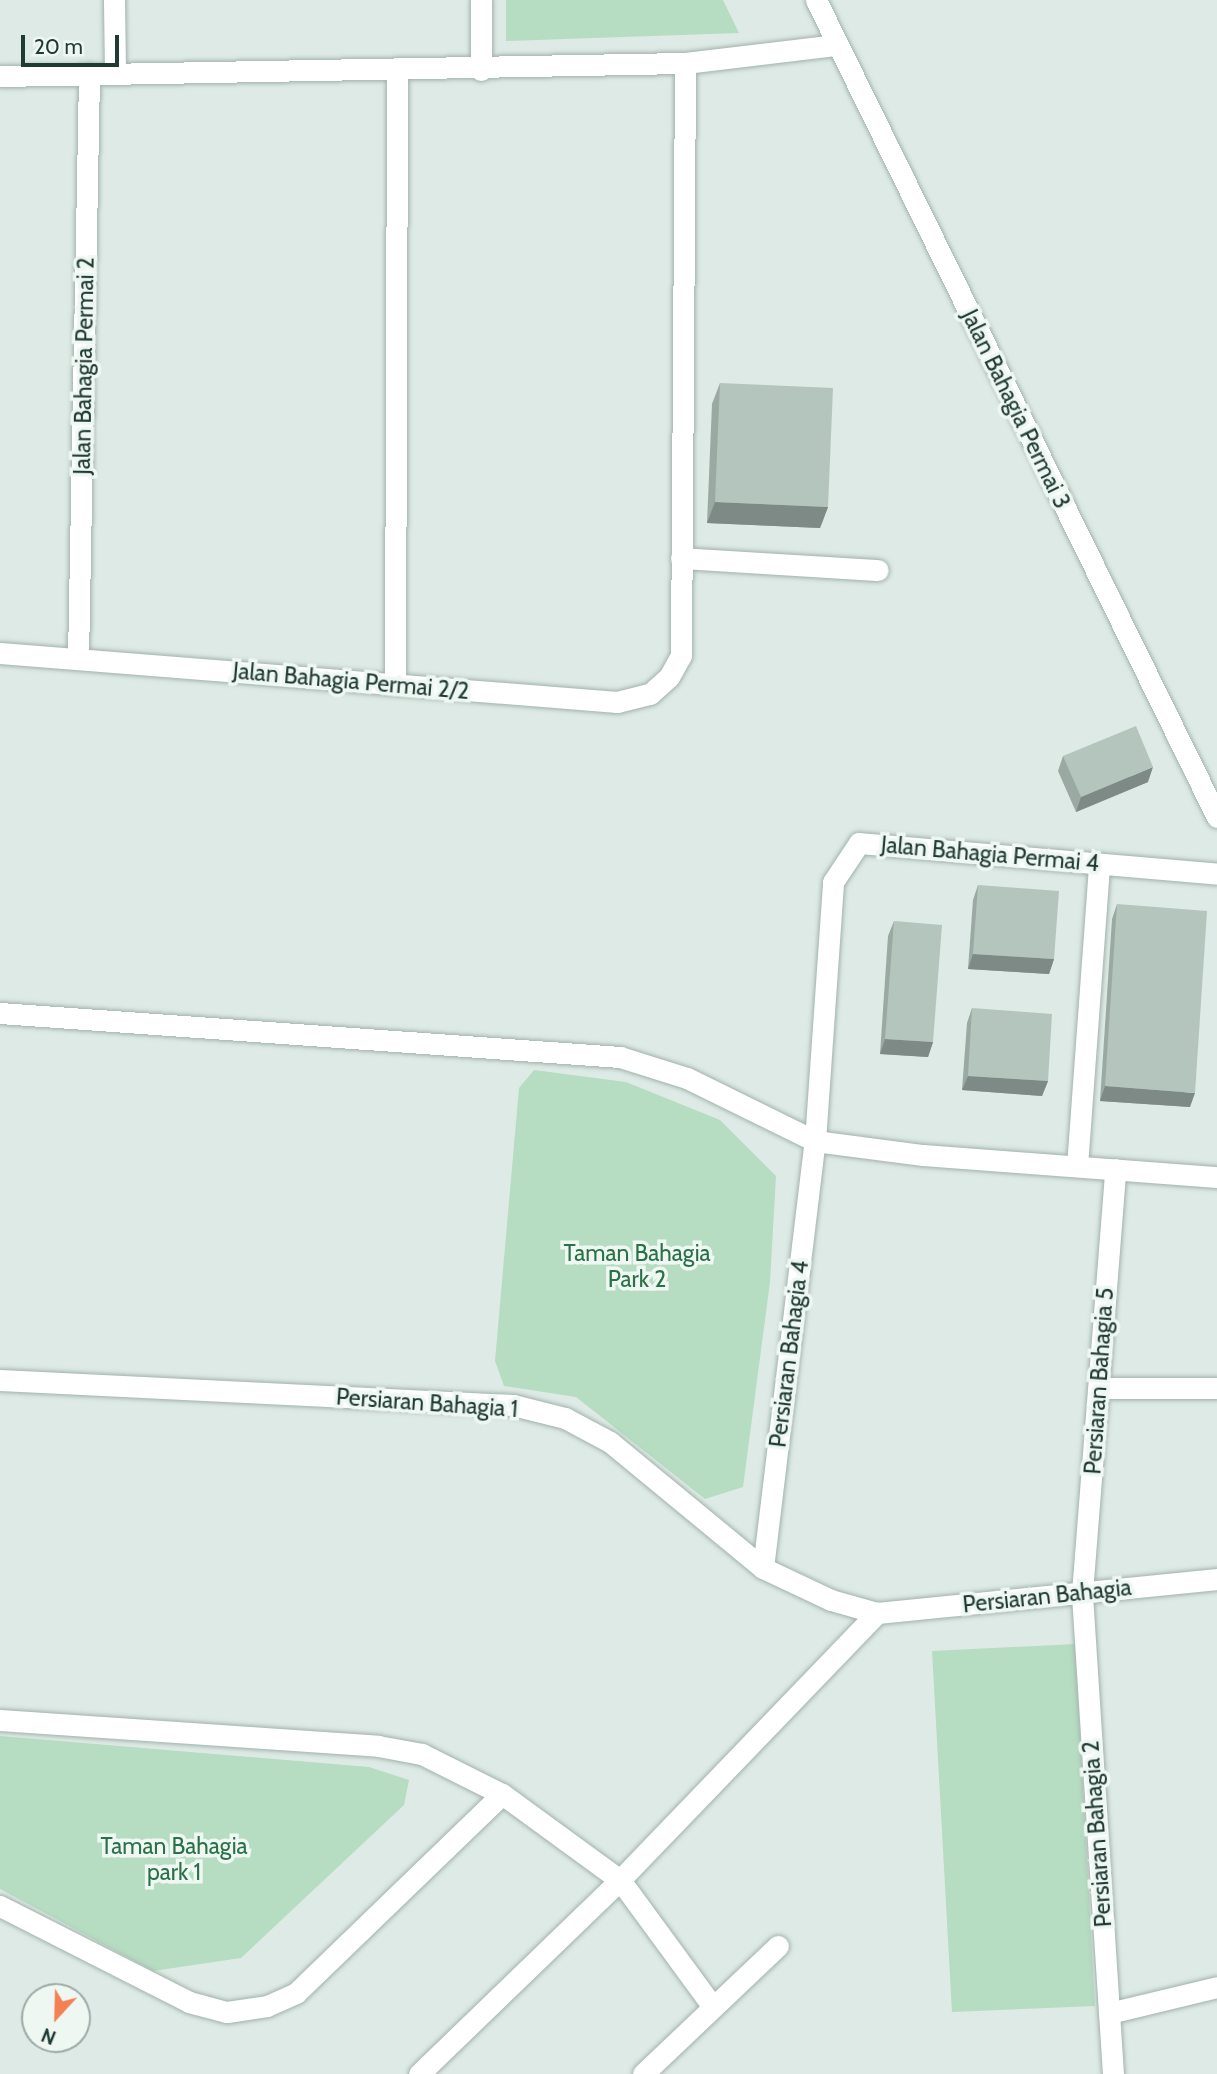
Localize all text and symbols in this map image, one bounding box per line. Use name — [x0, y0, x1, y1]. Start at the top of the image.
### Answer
scale bar — [24, 21, 122, 65]
text: 20 m — [34, 34, 83, 59]
street label: Jalan Bahagia Permai 2 — [68, 257, 100, 475]
street label: Jalan Bahagia Permai 3 — [956, 305, 1076, 513]
street label: Jalan Bahagia Permai 2/2 — [232, 657, 470, 705]
street label: Jalan Bahagia Permai 4 — [880, 831, 1100, 877]
park label: Taman Bahagia Park 2 — [563, 1239, 711, 1293]
street label: Persiaran Bahagia 4 — [764, 1259, 814, 1449]
street label: Persiaran Bahagia 5 — [1079, 1287, 1119, 1475]
street label: Persiaran Bahagia 1 — [335, 1383, 519, 1423]
street label: Persiaran Bahagia — [961, 1573, 1133, 1619]
street label: Persiaran Bahagia 2 — [1077, 1740, 1117, 1928]
park label: Taman Bahagia park 1 — [100, 1832, 248, 1886]
north arrow — [21, 1983, 91, 2053]
text: N — [38, 2023, 59, 2049]

